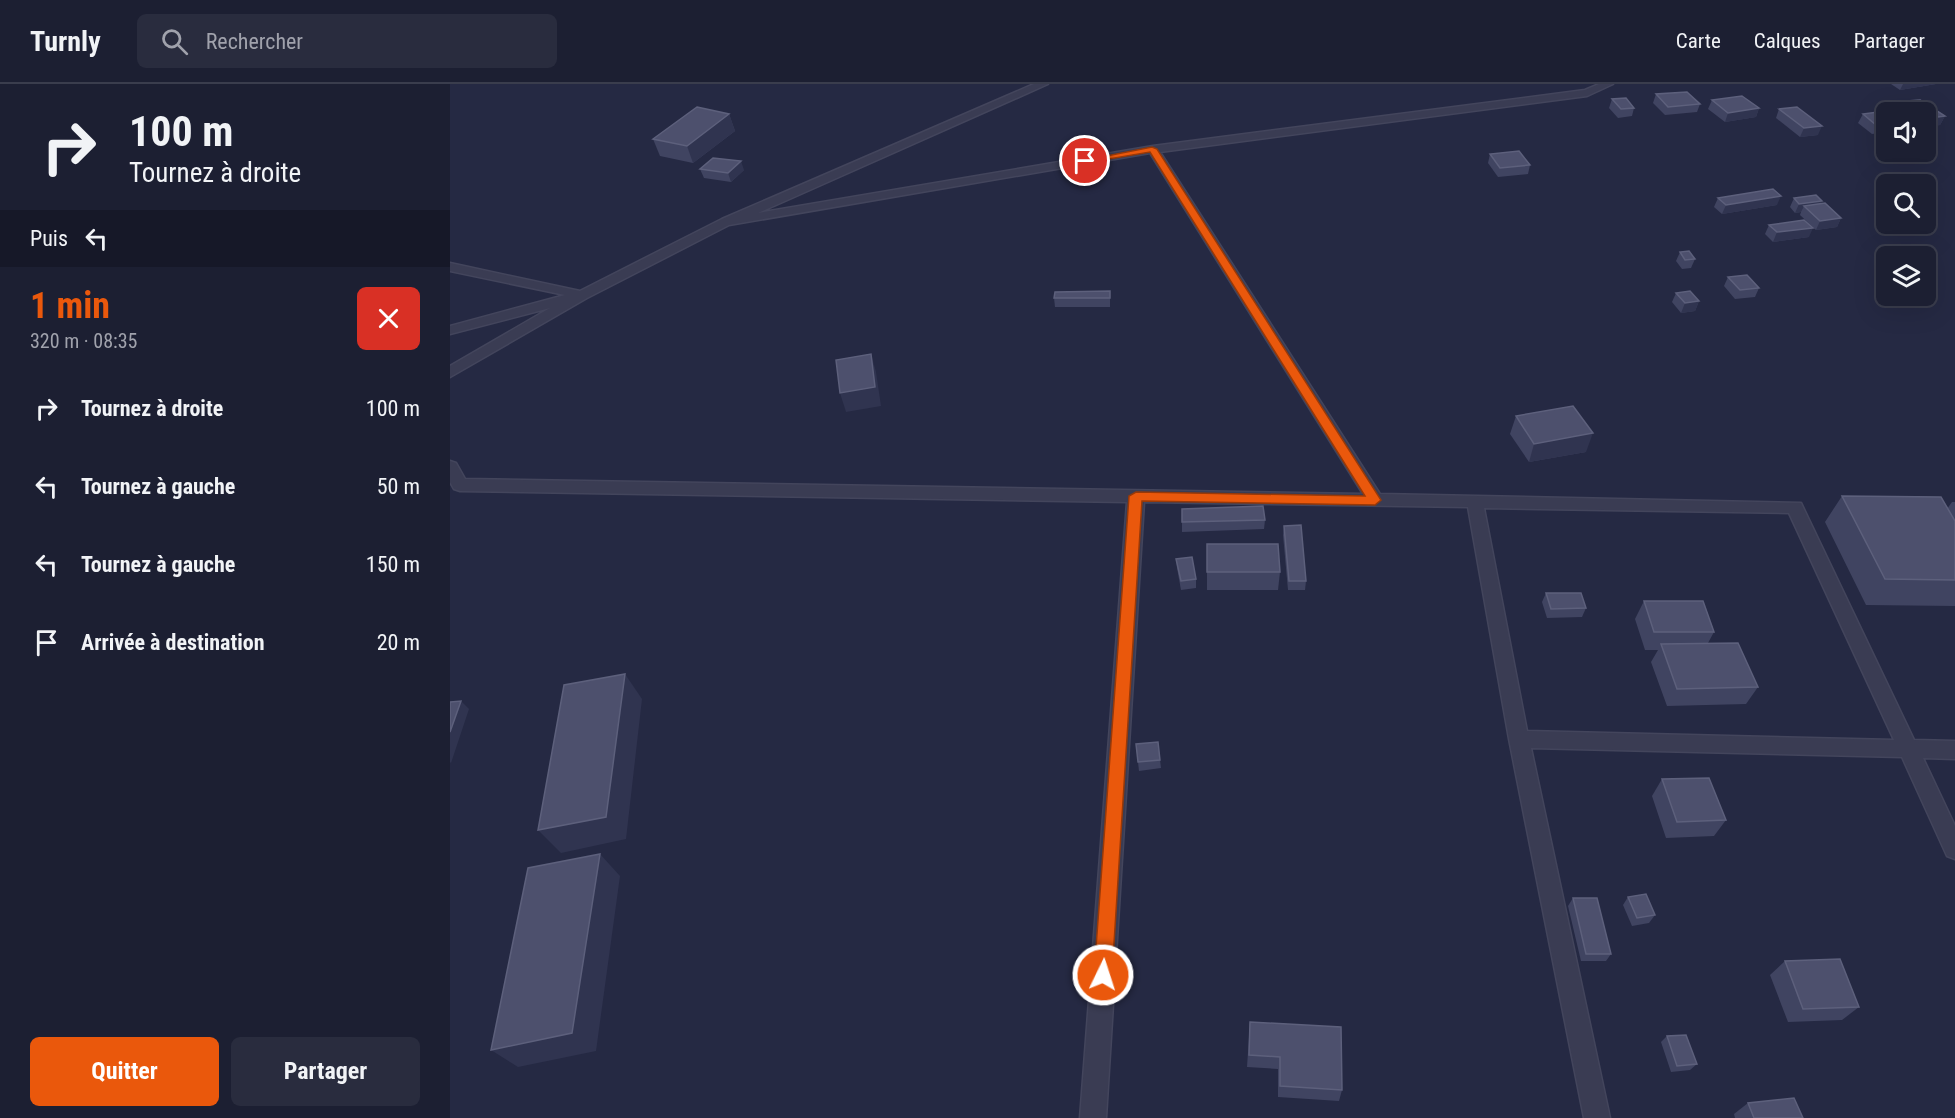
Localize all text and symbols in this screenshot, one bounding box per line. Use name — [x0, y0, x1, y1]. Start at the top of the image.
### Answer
search box — [137, 14, 557, 68]
text: Turnly — [30, 25, 101, 58]
icon: search — [158, 25, 191, 58]
text: Rechercher — [206, 29, 303, 54]
text: Carte — [1676, 29, 1721, 53]
text: Calques — [1754, 29, 1821, 53]
text: Partager — [1854, 29, 1925, 53]
map controls — [1876, 102, 1936, 306]
button: sound — [1876, 102, 1936, 162]
text: 100 m — [129, 107, 234, 156]
icon: right — [30, 108, 108, 186]
pin — [1059, 135, 1110, 186]
icon: arrive — [1068, 144, 1101, 177]
text: Tournez à droite — [129, 157, 301, 189]
button: search — [1876, 174, 1936, 234]
icon: left — [80, 222, 113, 255]
text: Puis — [30, 226, 68, 251]
button: layers — [1876, 246, 1936, 306]
text: 1 min — [30, 285, 110, 327]
button: close — [357, 287, 420, 350]
text: 320 m · 08:35 — [30, 329, 137, 353]
icon: right — [30, 392, 63, 425]
text: Tournez à droite — [81, 396, 223, 421]
text: 100 m — [366, 396, 420, 421]
icon: left — [30, 470, 63, 503]
text: Tournez à gauche — [81, 474, 235, 499]
text: 50 m — [377, 474, 420, 499]
icon: left — [30, 548, 63, 581]
text: Tournez à gauche — [81, 552, 235, 577]
text: 150 m — [366, 552, 420, 577]
icon: arrive — [30, 626, 63, 659]
text: Arrivée à destination — [81, 630, 265, 655]
text: 20 m — [377, 630, 420, 655]
position arrow — [1071, 943, 1135, 1007]
button: Quitter — [30, 1037, 219, 1106]
button: Partager — [231, 1037, 420, 1106]

